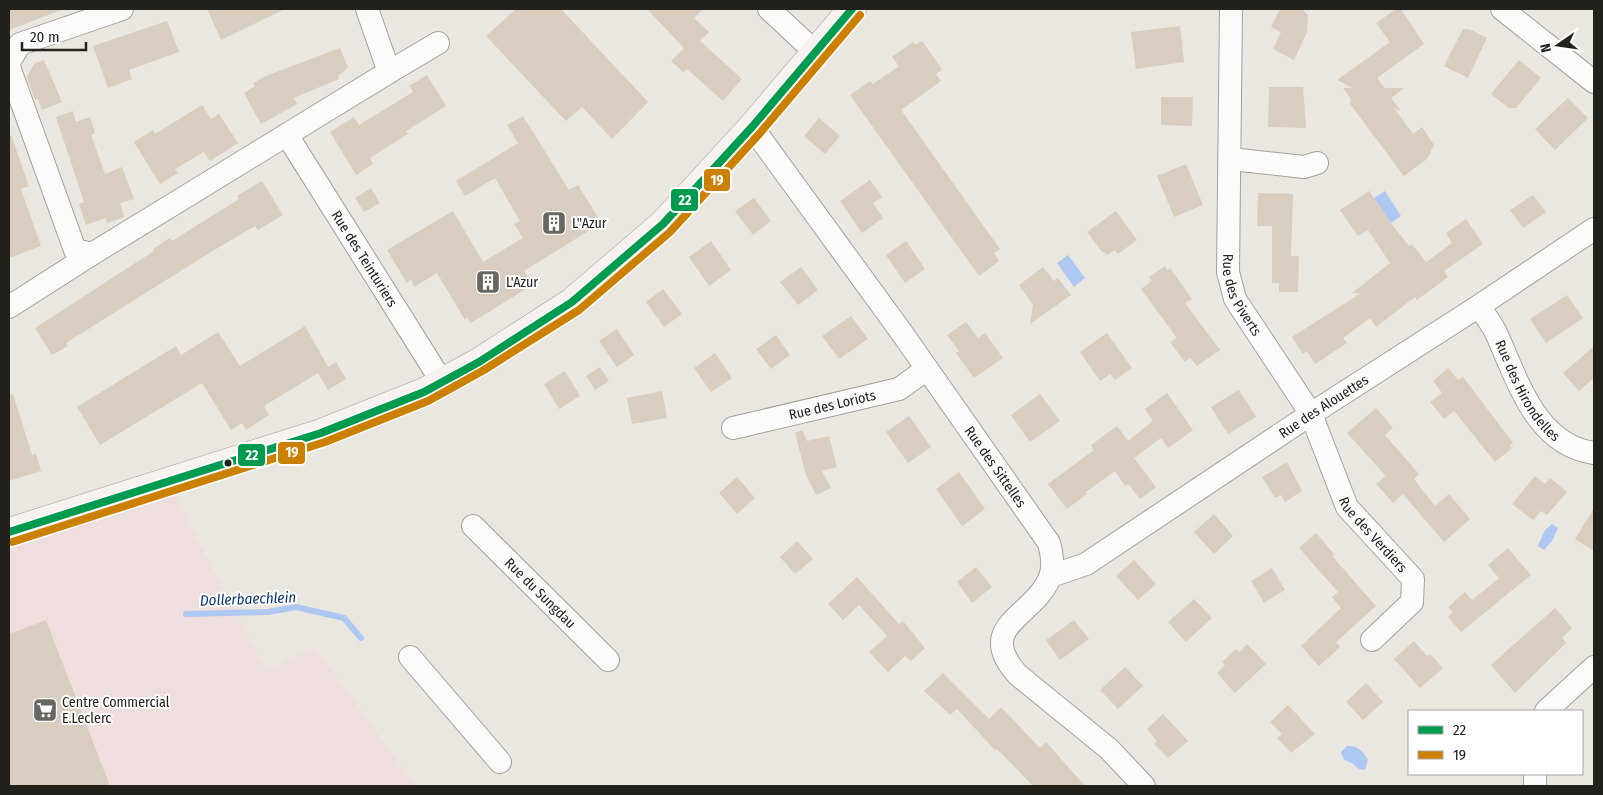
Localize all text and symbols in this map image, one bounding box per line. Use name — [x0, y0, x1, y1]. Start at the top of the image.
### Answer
scale bar — [22, 20, 86, 52]
north arrow — [1533, 20, 1583, 70]
text: 20 m — [30, 28, 60, 46]
text: N — [1537, 42, 1555, 54]
line badge: 19 — [703, 168, 731, 192]
text: 19 — [710, 172, 724, 189]
line badge: 22 — [670, 188, 699, 212]
text: 22 — [678, 192, 692, 209]
street label: Rue des Teinturiers — [328, 207, 401, 310]
building icon: L"Azur — [541, 210, 567, 236]
place label: L"Azur — [572, 215, 607, 232]
street label: Rue des Piverts — [1219, 254, 1265, 339]
building icon: L'Azur — [475, 269, 501, 295]
place label: L'Azur — [506, 274, 538, 291]
street label: Rue des Hirondelles — [1492, 337, 1563, 445]
street label: Rue des Alouettes — [1275, 371, 1371, 442]
street label: Rue des Loriots — [787, 386, 877, 423]
street label: Rue des Sittelles — [961, 423, 1030, 511]
line badge: 19 — [277, 441, 306, 465]
line badge: 22 — [237, 443, 266, 467]
text: 19 — [285, 444, 299, 461]
text: 22 — [245, 447, 259, 464]
unlabelled marker — [223, 458, 233, 468]
street label: Rue des Verdiers — [1335, 494, 1411, 576]
street label: Rue du Sungdau — [501, 554, 579, 632]
water label: Dollerbaechlein — [200, 588, 296, 610]
place label: Centre Commercial E.Leclerc — [62, 694, 170, 727]
supermarket icon: Centre Commercial E.Leclerc — [32, 697, 58, 723]
legend — [1408, 710, 1583, 775]
text: 22 — [1453, 721, 1467, 739]
text: 19 — [1453, 746, 1466, 764]

